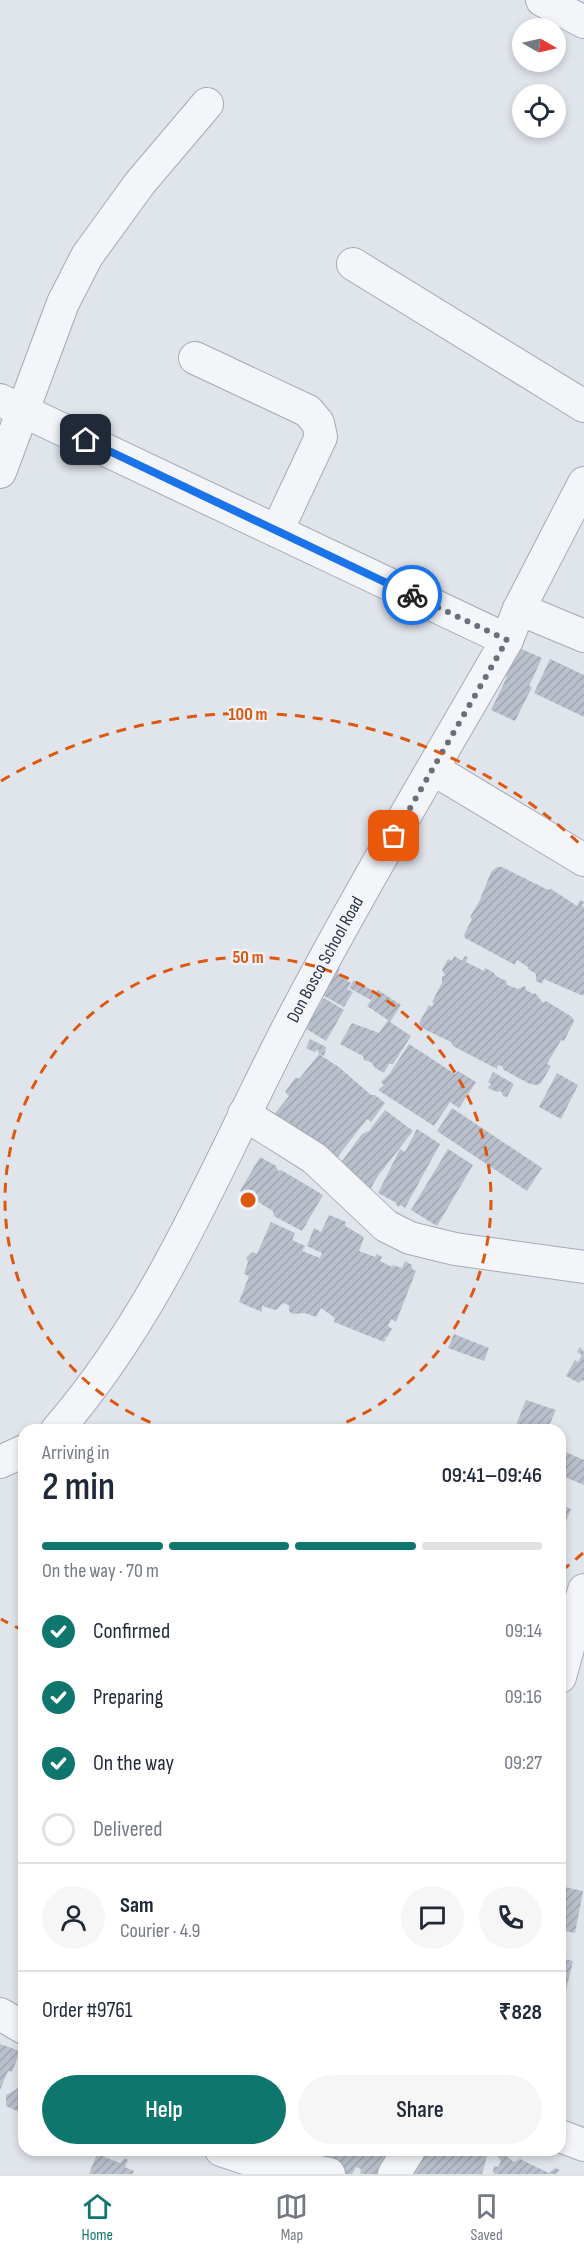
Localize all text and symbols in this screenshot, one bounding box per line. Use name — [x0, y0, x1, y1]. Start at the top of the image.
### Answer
north arrow — [512, 18, 566, 72]
map controls — [512, 18, 566, 138]
button: locate — [512, 84, 566, 138]
pin — [60, 414, 111, 465]
icon: home — [69, 423, 102, 456]
courier — [382, 565, 442, 625]
icon: bike — [396, 579, 429, 612]
text: 100 m — [229, 704, 268, 725]
pin — [368, 810, 419, 861]
icon: bag — [377, 819, 410, 852]
street label: Don Bosco School Road — [283, 893, 368, 1026]
text: 50 m — [232, 947, 264, 968]
centre of rings — [238, 1190, 258, 1210]
text: Arriving in — [42, 1441, 110, 1465]
text: 09:41–09:46 — [442, 1462, 542, 1489]
text: 2 min — [42, 1464, 115, 1511]
text: On the way · 70 m — [42, 1559, 159, 1583]
icon: check — [42, 1615, 75, 1648]
text: Confirmed — [93, 1618, 170, 1645]
text: 09:14 — [505, 1619, 542, 1643]
icon: check — [42, 1681, 75, 1714]
text: Preparing — [93, 1684, 163, 1711]
text: 09:16 — [505, 1685, 542, 1709]
icon: check — [42, 1747, 75, 1780]
text: On the way — [93, 1750, 174, 1777]
text: 09:27 — [504, 1751, 542, 1775]
text: Delivered — [93, 1816, 162, 1843]
button: person — [42, 1886, 105, 1949]
button: chat — [401, 1886, 464, 1949]
button: phone — [479, 1886, 542, 1949]
text: Sam — [120, 1892, 154, 1919]
text: Courier · 4.9 — [120, 1919, 200, 1943]
text: Order #9761 — [42, 1997, 133, 2024]
text: ₹828 — [499, 1999, 542, 2026]
button: Help — [42, 2075, 286, 2144]
button: Share — [298, 2075, 542, 2144]
tab: Home — [81, 2190, 114, 2245]
tab: Map — [275, 2190, 308, 2245]
tab: Saved — [470, 2190, 503, 2245]

